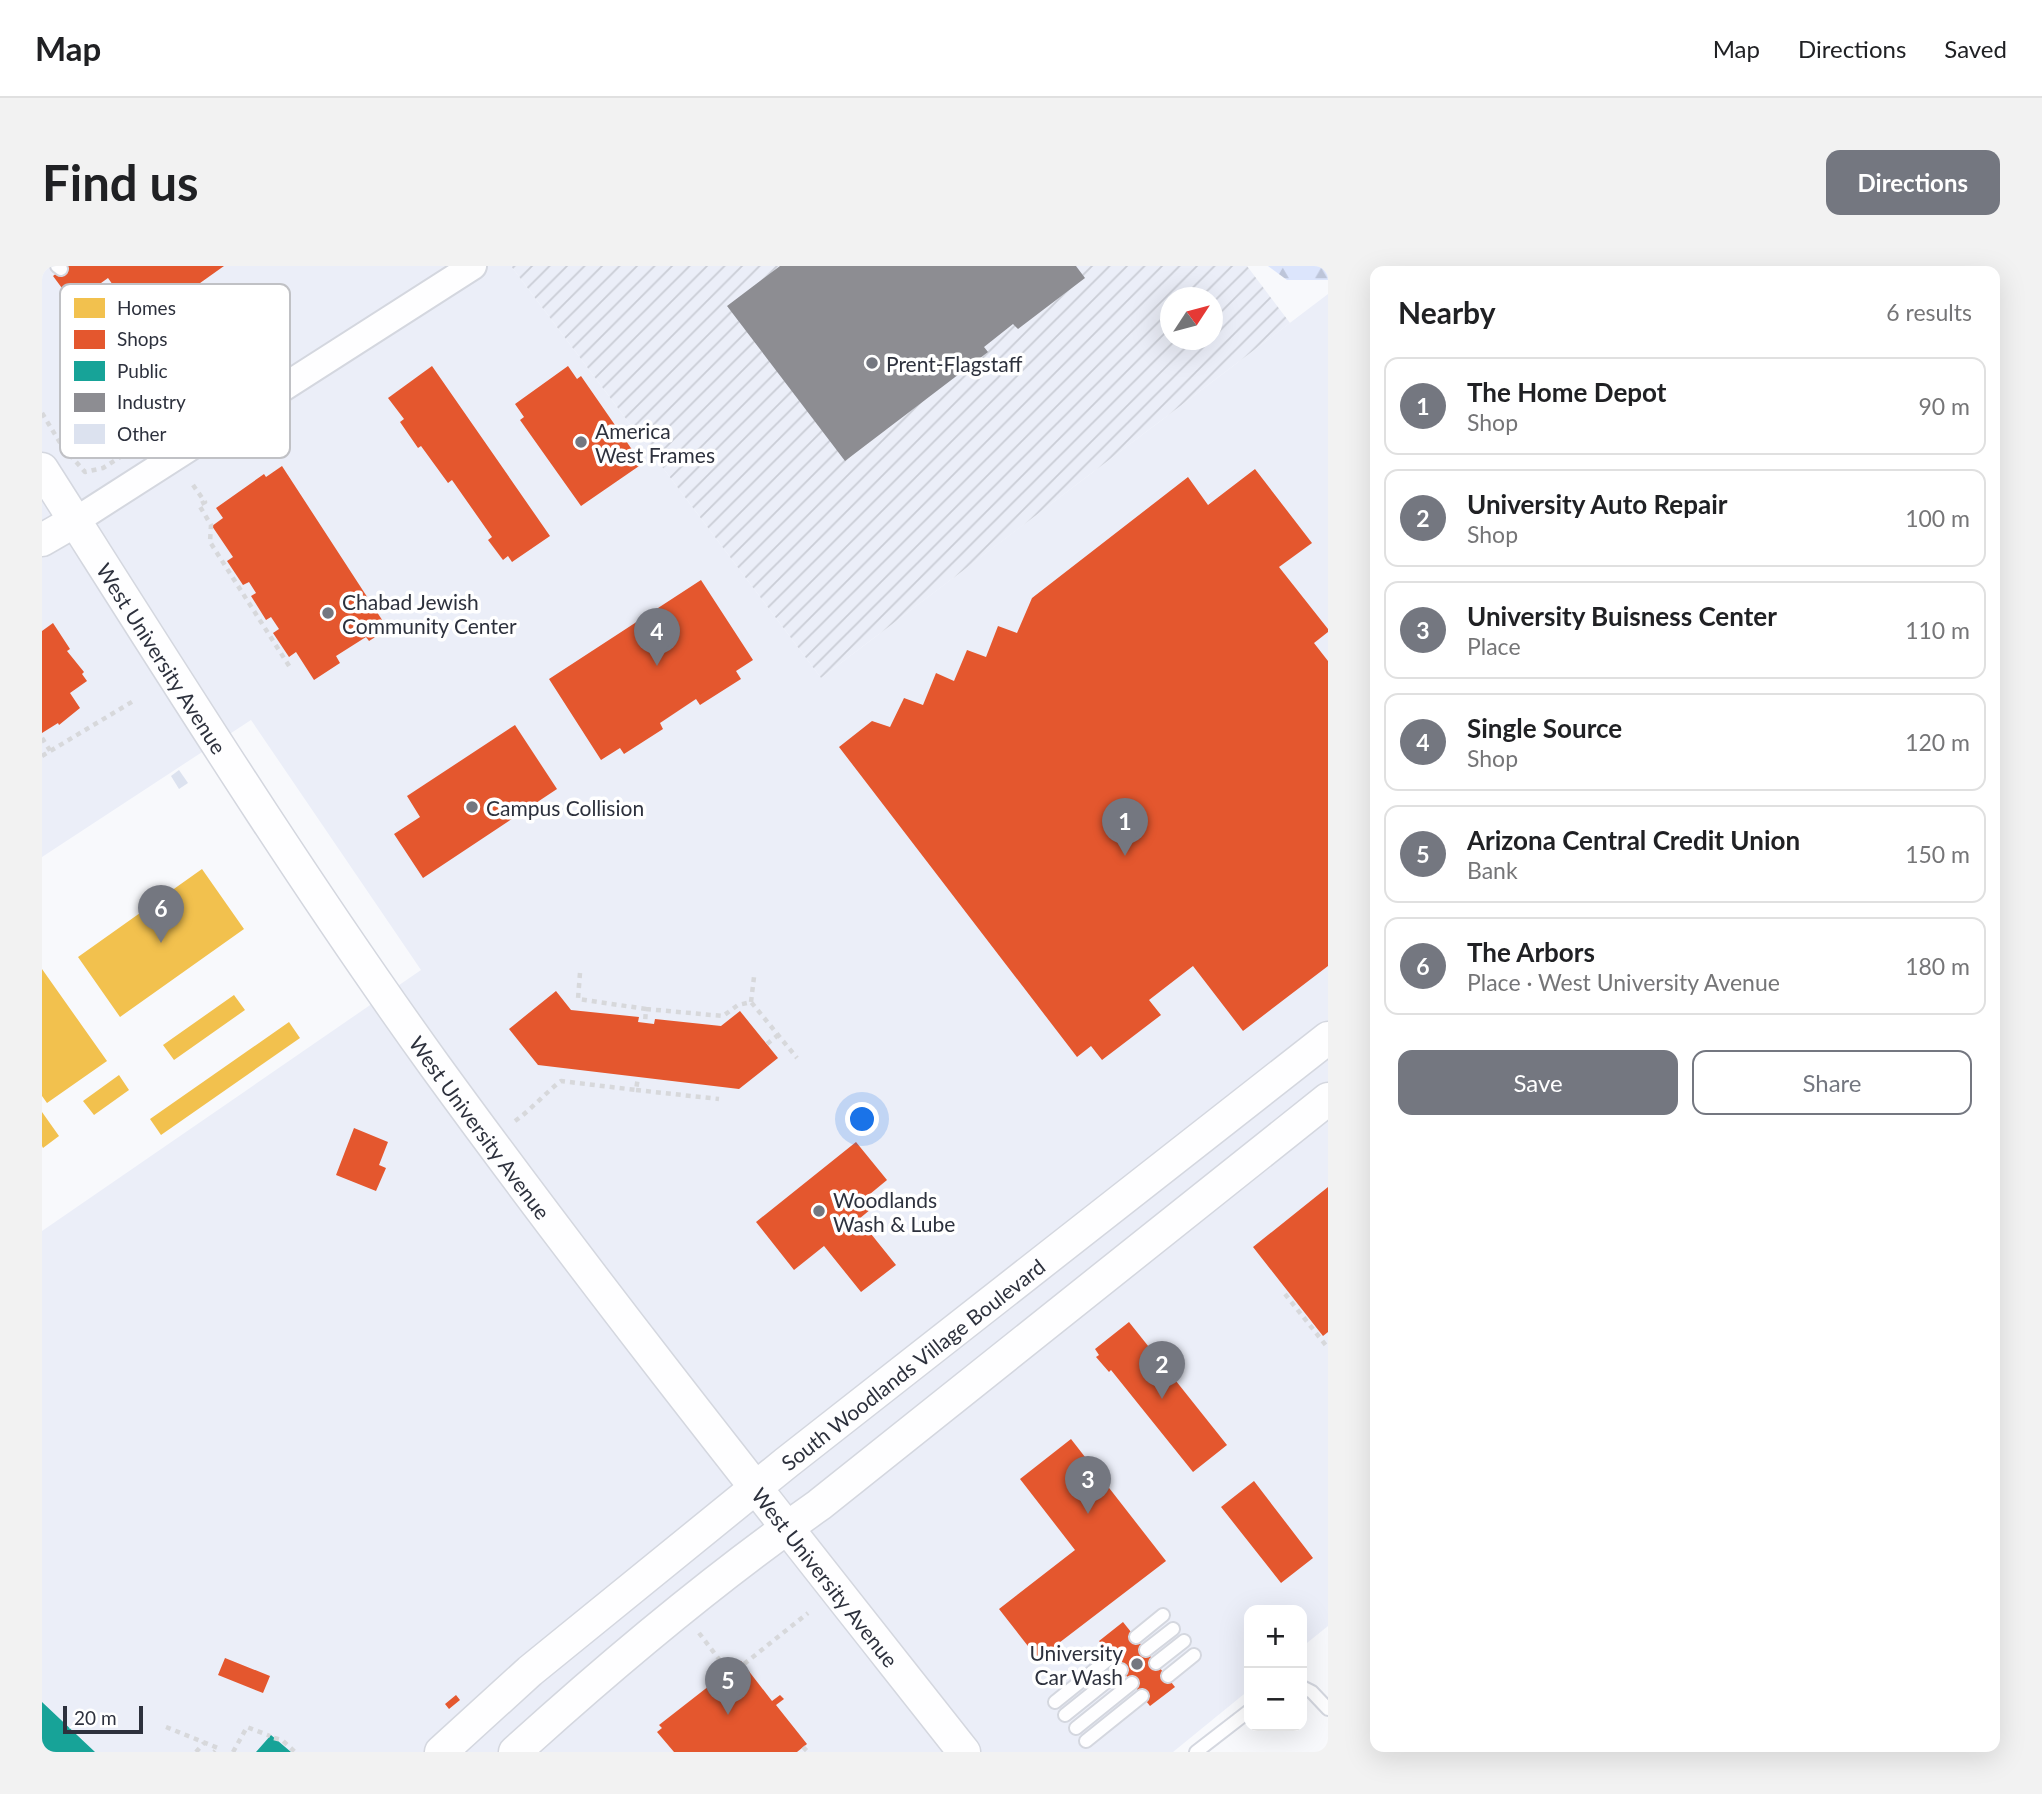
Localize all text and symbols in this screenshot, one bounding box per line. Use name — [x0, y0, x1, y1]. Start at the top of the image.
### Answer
text: Map — [35, 28, 101, 68]
text: Map — [1713, 34, 1760, 63]
text: Directions — [1798, 34, 1906, 63]
text: Saved — [1944, 34, 2007, 63]
button: Directions — [1826, 150, 2000, 215]
text: Find us — [42, 153, 199, 211]
legend — [60, 284, 290, 458]
north arrow — [1160, 287, 1223, 350]
text: Nearby — [1398, 294, 1496, 330]
text: Homes — [117, 296, 176, 319]
text: 6 results — [1886, 298, 1972, 326]
text: Shops — [117, 327, 167, 350]
place label: Prent-Flagstaff — [886, 351, 1023, 376]
marker: Prent-Flagstaff — [864, 355, 880, 371]
text: Public — [117, 359, 168, 382]
text: The Home Depot — [1467, 376, 1666, 408]
text: Industry — [117, 390, 186, 413]
text: 1 — [1416, 392, 1430, 420]
text: 90 m — [1919, 392, 1970, 420]
text: Shop — [1467, 408, 1518, 436]
place label: America West Frames — [595, 418, 715, 467]
text: Other — [117, 422, 167, 445]
marker: America West Frames — [573, 434, 589, 450]
text: University Auto Repair — [1467, 488, 1727, 520]
text: 2 — [1416, 504, 1430, 532]
text: 100 m — [1905, 504, 1970, 532]
text: Shop — [1467, 520, 1518, 548]
street label: West University Avenue — [92, 558, 232, 758]
place label: Chabad Jewish Community Center — [342, 589, 517, 638]
text: University Buisness Center — [1467, 600, 1777, 632]
marker: Chabad Jewish Community Center — [320, 605, 336, 621]
pin: 4 — [634, 608, 680, 666]
text: 3 — [1416, 616, 1430, 644]
text: 110 m — [1905, 616, 1970, 644]
text: Place — [1467, 632, 1521, 660]
text: Single Source — [1467, 712, 1622, 744]
text: 4 — [1416, 728, 1430, 756]
text: 120 m — [1905, 728, 1970, 756]
text: Shop — [1467, 744, 1518, 772]
place label: Campus Collision — [486, 795, 644, 820]
pin: 1 — [1102, 798, 1148, 856]
marker: Campus Collision — [464, 799, 480, 815]
text: Arizona Central Credit Union — [1467, 824, 1800, 856]
text: 5 — [1416, 840, 1430, 868]
text: 150 m — [1905, 840, 1970, 868]
text: Bank — [1467, 856, 1518, 884]
pin: 6 — [138, 885, 184, 943]
text: The Arbors — [1467, 936, 1595, 968]
text: 6 — [1416, 952, 1430, 980]
text: 180 m — [1905, 952, 1970, 980]
text: Place · West University Avenue — [1467, 968, 1780, 996]
street label: West University Avenue — [405, 1031, 556, 1224]
button: Save — [1398, 1050, 1678, 1115]
button: Share — [1692, 1050, 1972, 1115]
your location — [845, 1102, 879, 1136]
place label: Woodlands Wash & Lube — [833, 1187, 955, 1236]
marker: Woodlands Wash & Lube — [811, 1203, 827, 1219]
street label: South Woodlands Village Boulevard — [776, 1253, 1049, 1475]
pin: 2 — [1139, 1341, 1185, 1399]
pin: 3 — [1065, 1456, 1111, 1514]
street label: West University Avenue — [748, 1482, 904, 1671]
map controls — [1244, 1605, 1307, 1731]
button: + — [1244, 1605, 1307, 1668]
place label: University Car Wash — [1029, 1640, 1123, 1689]
marker: University Car Wash — [1129, 1656, 1145, 1672]
pin: 5 — [705, 1657, 751, 1715]
button: − — [1244, 1668, 1307, 1731]
scale bar — [63, 1703, 144, 1735]
text: 20 m — [74, 1706, 117, 1729]

